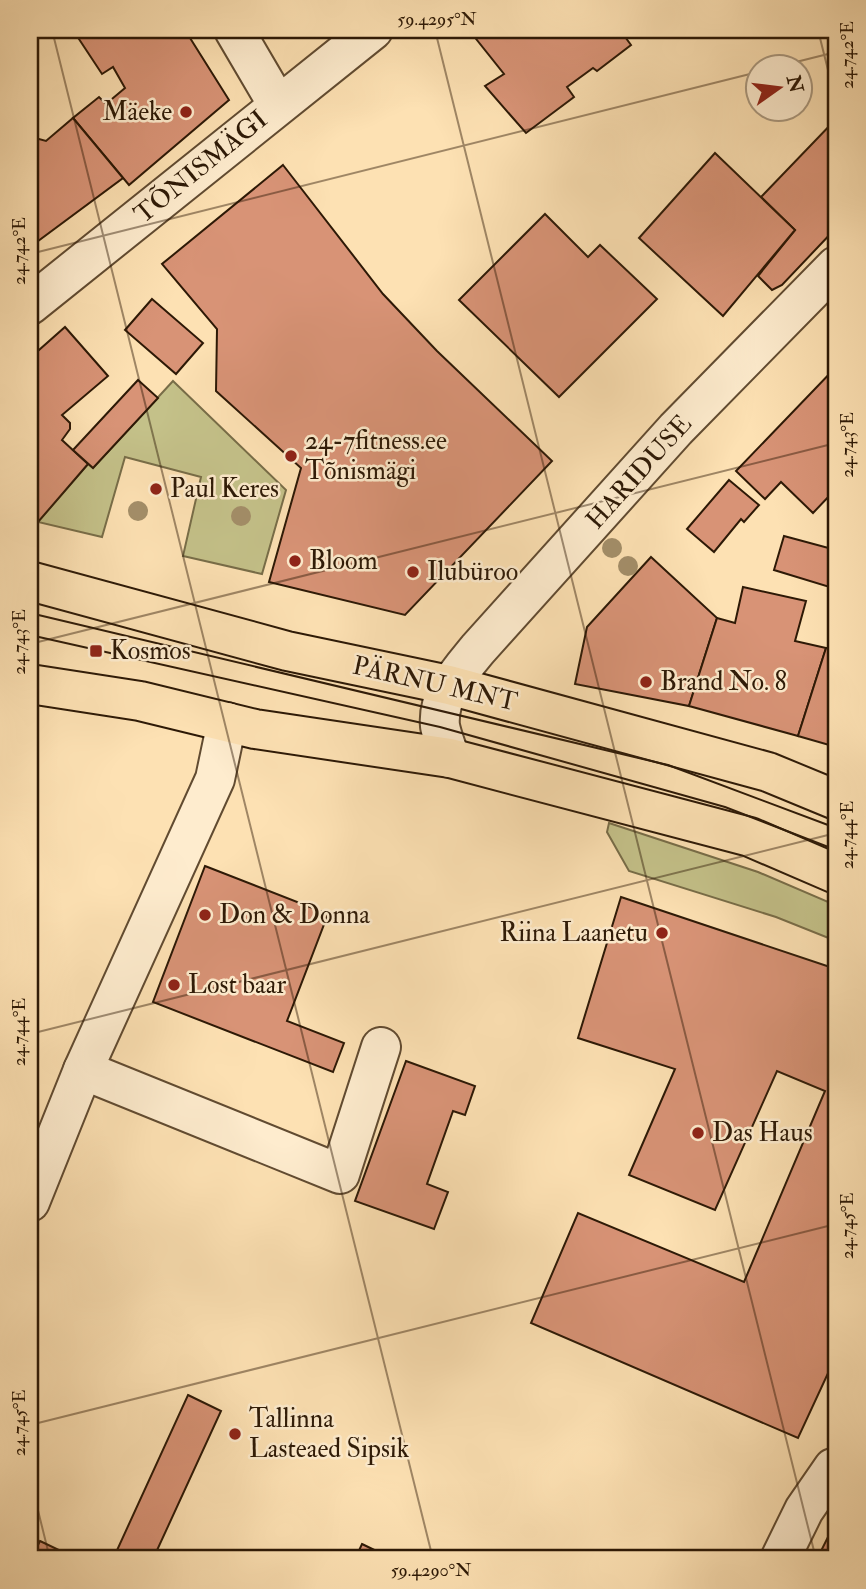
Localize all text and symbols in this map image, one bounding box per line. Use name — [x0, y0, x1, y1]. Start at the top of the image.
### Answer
text: 59.4295°N — [397, 8, 477, 31]
text: 24.742°E — [836, 21, 859, 89]
north arrow — [744, 52, 814, 122]
text: N — [781, 72, 808, 96]
place label: Mäeke — [103, 96, 172, 128]
street label: TÕNISMÄGI — [127, 102, 274, 230]
marker: Mäeke — [178, 104, 194, 120]
text: 24.742°E — [8, 217, 31, 285]
street label: HARIDUSE — [579, 408, 699, 536]
text: 24.743°E — [836, 412, 859, 478]
place label: 24-7fitness.ee Tõnismägi — [305, 425, 447, 487]
marker: 24-7fitness.ee Tõnismägi — [283, 448, 299, 464]
place label: Paul Keres — [170, 473, 279, 505]
marker: Paul Keres — [148, 481, 164, 497]
place label: Bloom — [309, 545, 378, 577]
marker: Bloom — [287, 553, 303, 569]
place label: Ilubüroo — [427, 556, 518, 588]
marker: Ilubüroo — [405, 564, 421, 580]
text: 24.743°E — [8, 609, 31, 675]
place label: Kosmos — [110, 635, 191, 667]
marker: Kosmos — [88, 643, 104, 659]
street label: PÄRNU MNT — [350, 649, 521, 718]
place label: Brand No. 8 — [660, 666, 787, 698]
marker: Brand No. 8 — [638, 674, 654, 690]
text: 24.744°E — [836, 801, 859, 869]
place label: Don & Donna — [219, 899, 370, 931]
marker: Don & Donna — [197, 907, 213, 923]
place label: Riina Laanetu — [500, 917, 648, 949]
marker: Riina Laanetu — [654, 925, 670, 941]
place label: Lost baar — [188, 969, 286, 1001]
marker: Lost baar — [166, 977, 182, 993]
text: 24.744°E — [8, 998, 31, 1066]
place label: Das Haus — [712, 1117, 813, 1149]
marker: Das Haus — [690, 1125, 706, 1141]
text: 24.745°E — [836, 1193, 859, 1259]
text: 24.745°E — [8, 1390, 31, 1456]
place label: Tallinna Lasteaed Sipsik — [249, 1403, 410, 1466]
marker: Tallinna Lasteaed Sipsik — [227, 1426, 243, 1442]
text: 59.4290°N — [391, 1559, 471, 1582]

